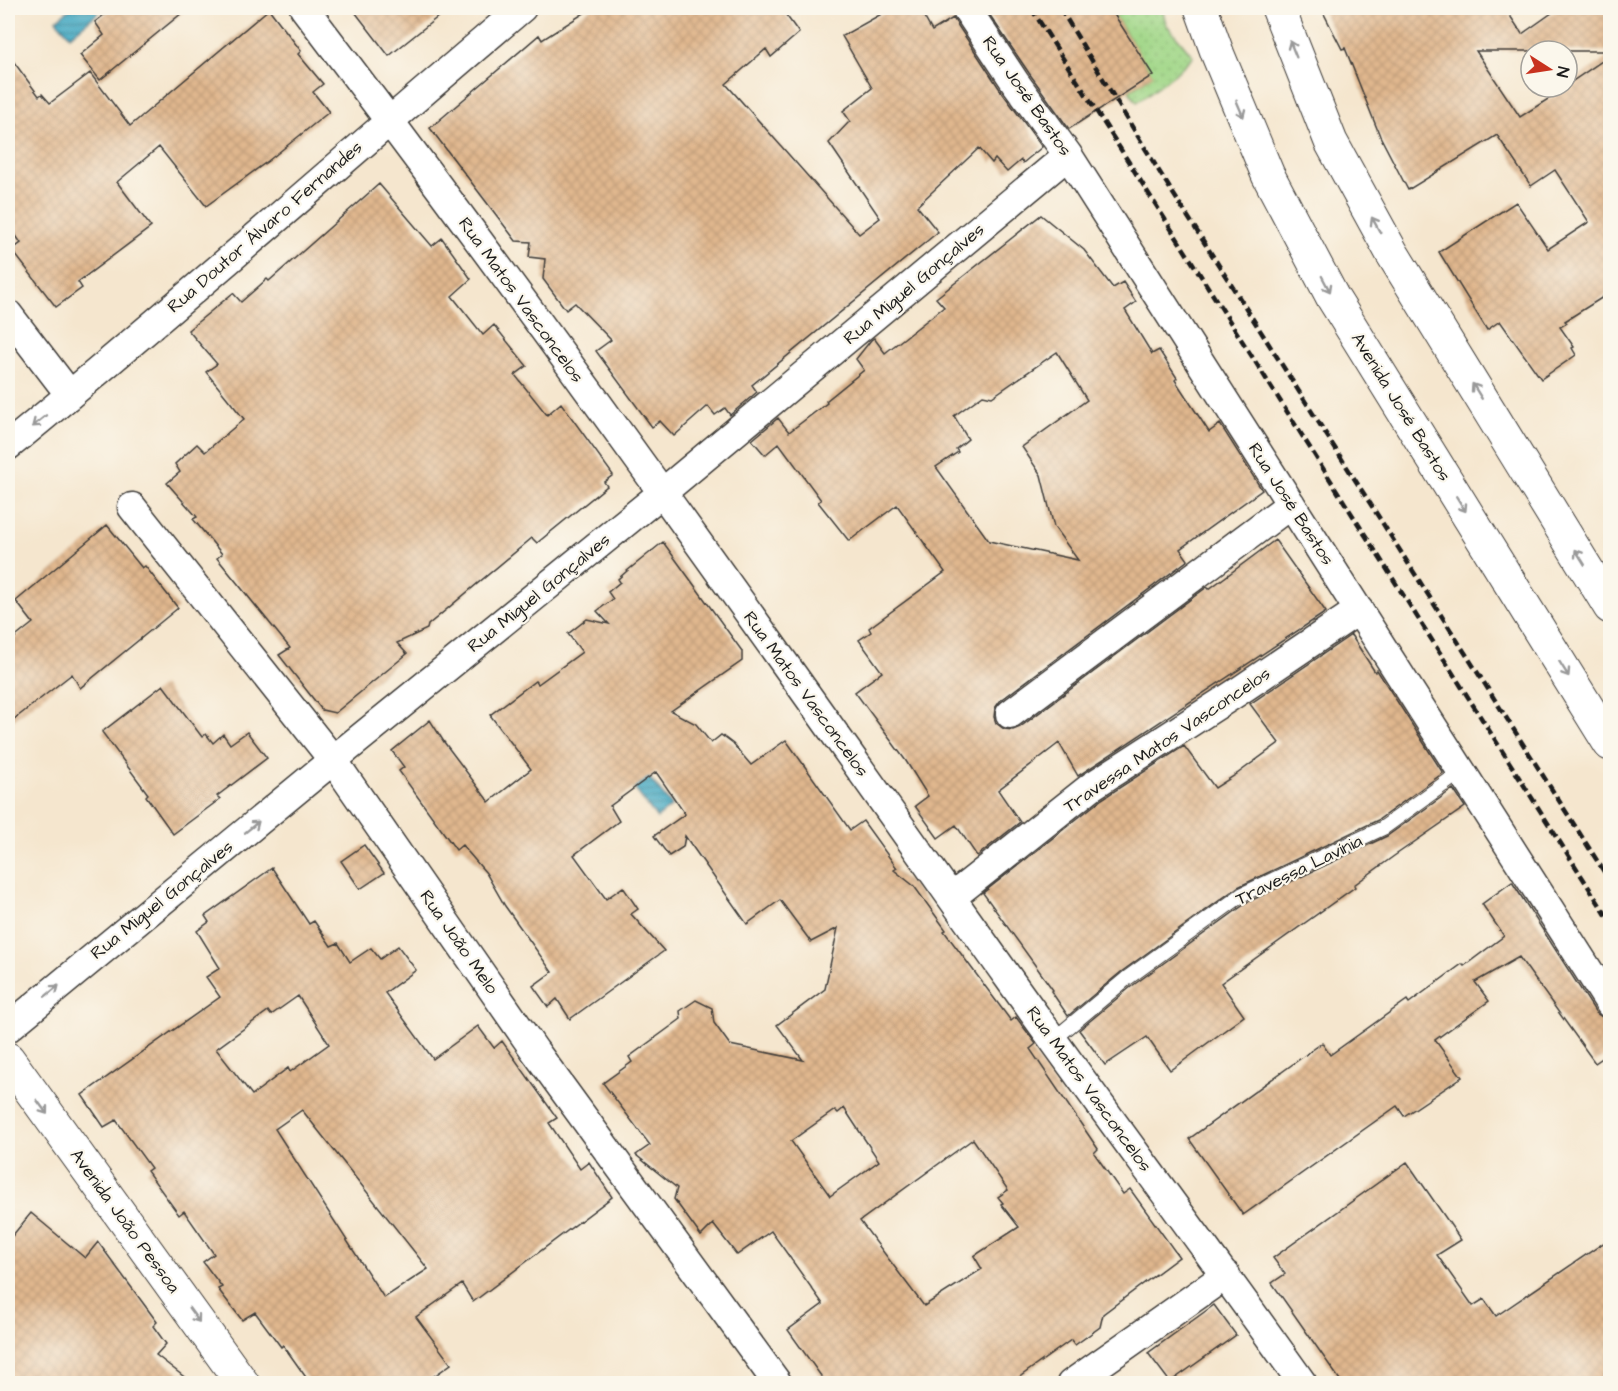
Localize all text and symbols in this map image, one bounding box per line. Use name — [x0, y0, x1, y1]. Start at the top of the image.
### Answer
street label: Rua José Bastos — [976, 31, 1078, 161]
north arrow — [1519, 39, 1579, 99]
one-way arrow — [1287, 40, 1298, 58]
text: N — [1551, 65, 1574, 79]
one-way arrow — [1235, 99, 1246, 118]
street label: Rua Doutor Álvaro Fernandes — [162, 135, 368, 319]
street label: Rua Matos Vasconcelos — [452, 212, 590, 388]
one-way arrow — [1370, 216, 1382, 233]
street label: Rua Miguel Gonçalves — [838, 217, 991, 351]
one-way arrow — [1320, 275, 1332, 292]
street label: Avenida José Bastos — [1345, 328, 1457, 486]
one-way arrow — [1471, 383, 1483, 400]
one-way arrow — [32, 414, 47, 428]
street label: Rua José Bastos — [1242, 438, 1340, 570]
one-way arrow — [1455, 495, 1467, 512]
street label: Rua Miguel Gonçalves — [462, 528, 616, 659]
one-way arrow — [1573, 549, 1585, 566]
street label: Rua Matos Vasconcelos — [737, 606, 875, 782]
one-way arrow — [1558, 660, 1570, 677]
street label: Travessa Matos Vasconcelos — [1059, 661, 1275, 819]
one-way arrow — [244, 820, 259, 834]
street label: Travessa Lavínia — [1231, 828, 1367, 912]
street label: Rua Miguel Gonçalves — [85, 835, 239, 966]
street label: Rua João Melo — [414, 885, 504, 999]
one-way arrow — [44, 984, 59, 998]
street label: Rua Matos Vasconcelos — [1020, 1001, 1158, 1177]
one-way arrow — [36, 1098, 48, 1114]
street label: Avenida João Pessoa — [64, 1144, 186, 1298]
one-way arrow — [188, 1307, 200, 1323]

